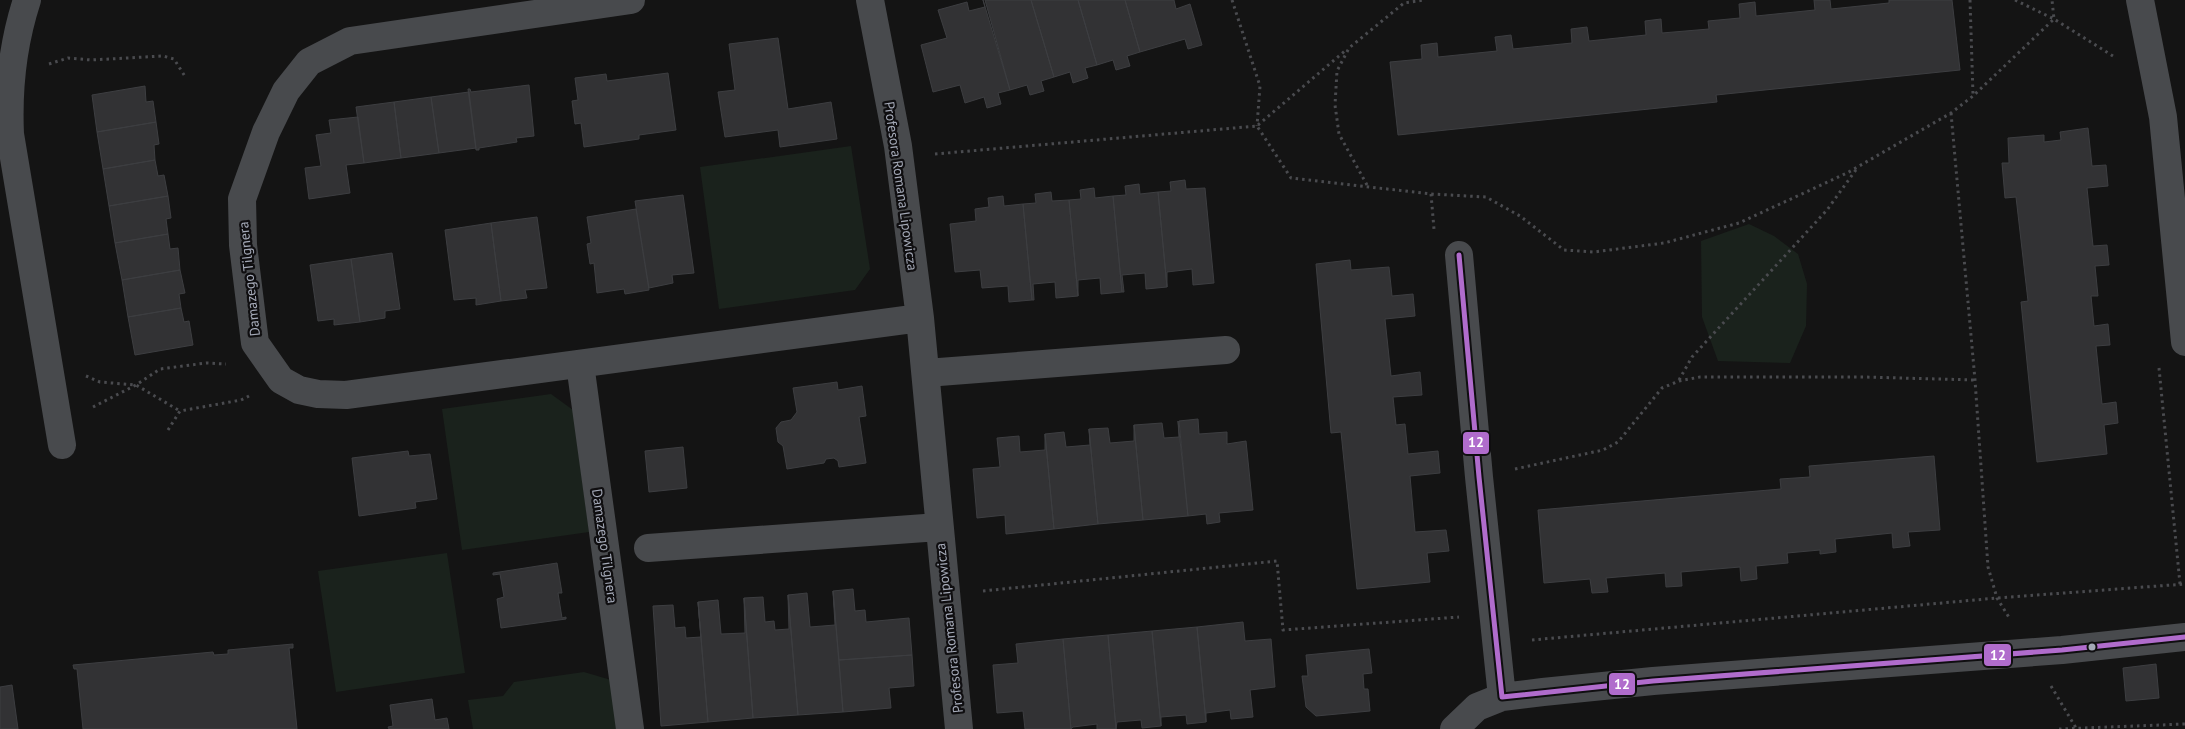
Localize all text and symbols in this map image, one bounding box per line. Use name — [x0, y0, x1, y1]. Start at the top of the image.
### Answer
street label: Profesora Romana Lipowicza — [880, 100, 922, 272]
street label: Damazego Tilgnera — [234, 221, 264, 337]
line badge: 12 — [1462, 431, 1490, 455]
text: 12 — [1468, 433, 1484, 451]
street label: Damazego Tilgnera — [588, 488, 622, 604]
street label: Profesora Romana Lipowicza — [931, 542, 967, 714]
unlabelled marker — [2087, 642, 2097, 652]
line badge: 12 — [1983, 643, 2012, 667]
text: 12 — [1990, 646, 2006, 664]
line badge: 12 — [1608, 672, 1636, 696]
text: 12 — [1614, 675, 1630, 693]

